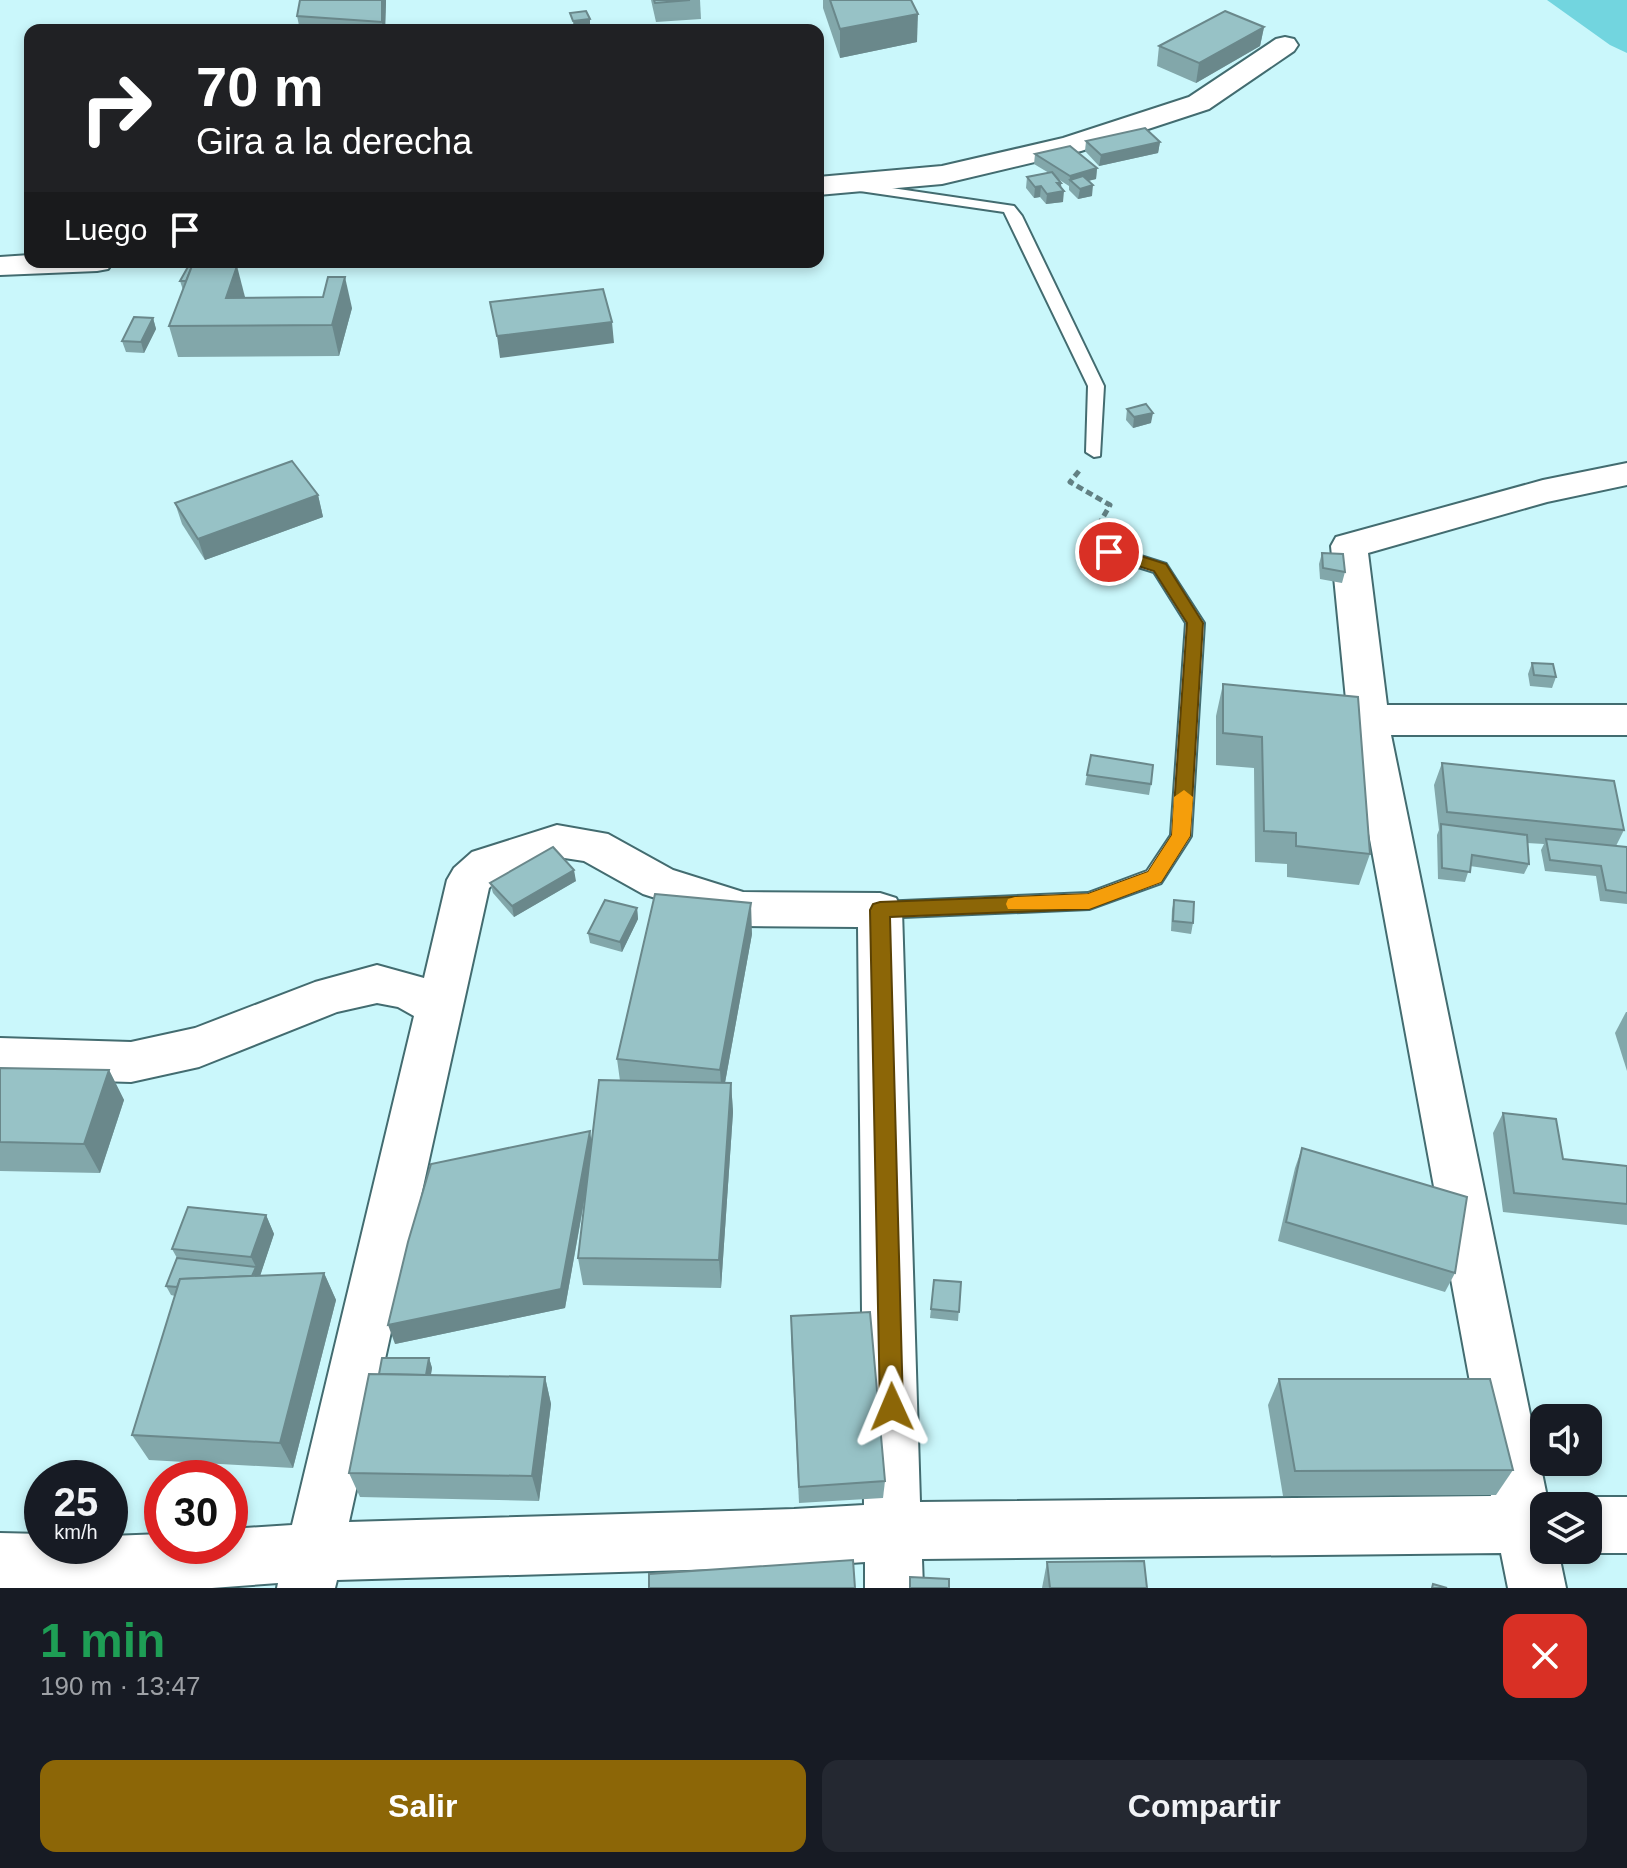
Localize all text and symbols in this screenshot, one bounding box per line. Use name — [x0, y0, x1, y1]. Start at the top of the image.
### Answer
text: 70 m — [196, 55, 324, 118]
icon: right — [64, 56, 168, 160]
text: Gira a la derecha — [196, 121, 472, 162]
icon: arrive — [163, 208, 207, 252]
text: Luego — [64, 213, 147, 246]
pin — [1075, 518, 1143, 586]
icon: arrive — [1087, 530, 1131, 574]
position arrow — [850, 1365, 934, 1449]
map controls — [1530, 1404, 1602, 1564]
button: sound — [1530, 1404, 1602, 1476]
speed limit sign: 30 — [144, 1460, 248, 1564]
text: 25 — [54, 1480, 98, 1524]
button: layers — [1530, 1492, 1602, 1564]
text: km/h — [54, 1521, 98, 1543]
text: 1 min — [40, 1614, 165, 1667]
button: close — [1503, 1614, 1587, 1698]
text: 190 m · 13:47 — [40, 1671, 200, 1701]
button: Salir — [40, 1760, 806, 1852]
button: Compartir — [822, 1760, 1587, 1852]

